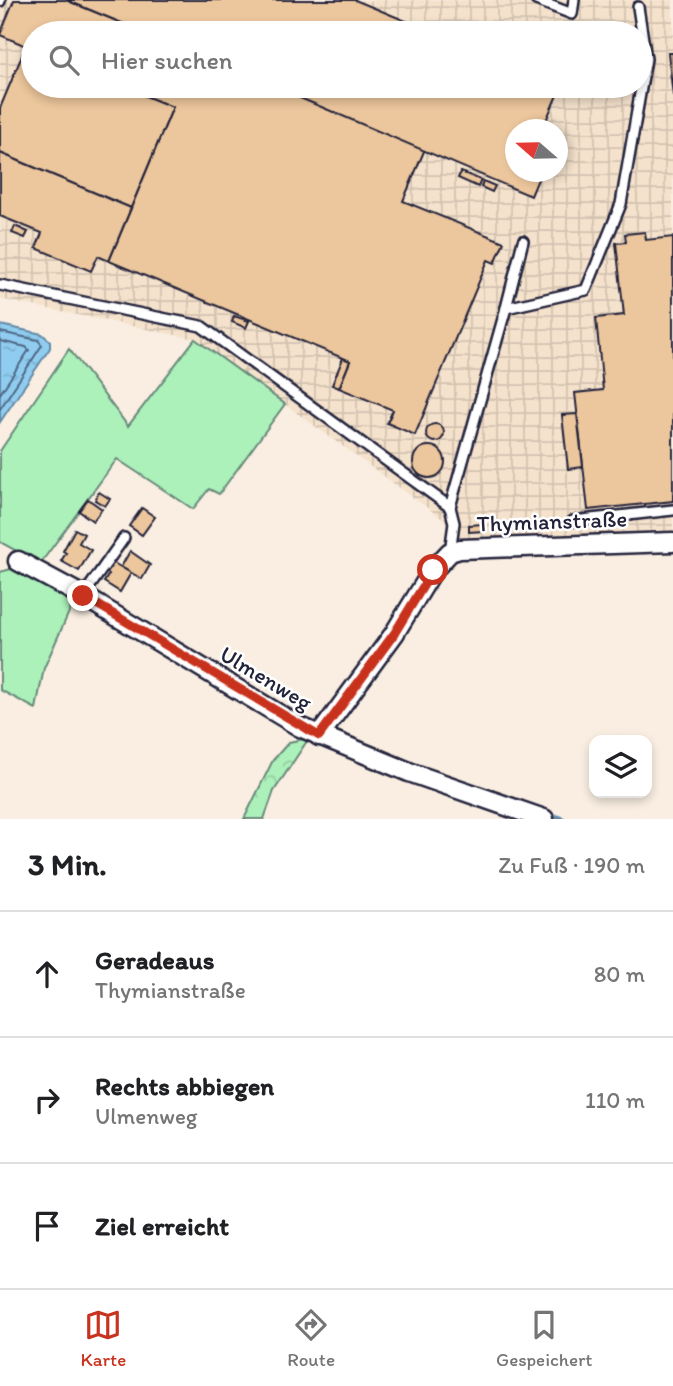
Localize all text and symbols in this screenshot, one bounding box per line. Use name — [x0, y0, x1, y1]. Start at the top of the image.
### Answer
search box — [21, 21, 652, 98]
icon: search — [45, 41, 83, 79]
text: Hier suchen — [101, 44, 233, 76]
north arrow — [505, 119, 568, 182]
street label: Thymianstraße — [476, 504, 628, 538]
route start — [417, 554, 448, 585]
route end — [67, 580, 98, 611]
street label: Ulmenweg — [215, 640, 317, 717]
map controls — [589, 735, 652, 798]
button: layers — [589, 735, 652, 798]
text: 3 Min. — [28, 846, 107, 883]
text: Zu Fuß · 190 m — [498, 851, 645, 879]
text: Geradeaus — [95, 944, 214, 976]
icon: ahead — [28, 955, 66, 993]
text: 80 m — [594, 960, 645, 988]
text: Thymianstraße — [95, 976, 246, 1004]
text: Rechts abbiegen — [95, 1070, 274, 1102]
icon: right — [28, 1081, 66, 1119]
text: 110 m — [585, 1086, 645, 1114]
text: Ulmenweg — [95, 1102, 198, 1130]
icon: arrive — [28, 1207, 66, 1245]
text: Ziel erreicht — [95, 1210, 229, 1242]
tab: Karte — [81, 1306, 126, 1371]
tab: Route — [287, 1306, 335, 1371]
tab: Gespeichert — [496, 1306, 592, 1371]

